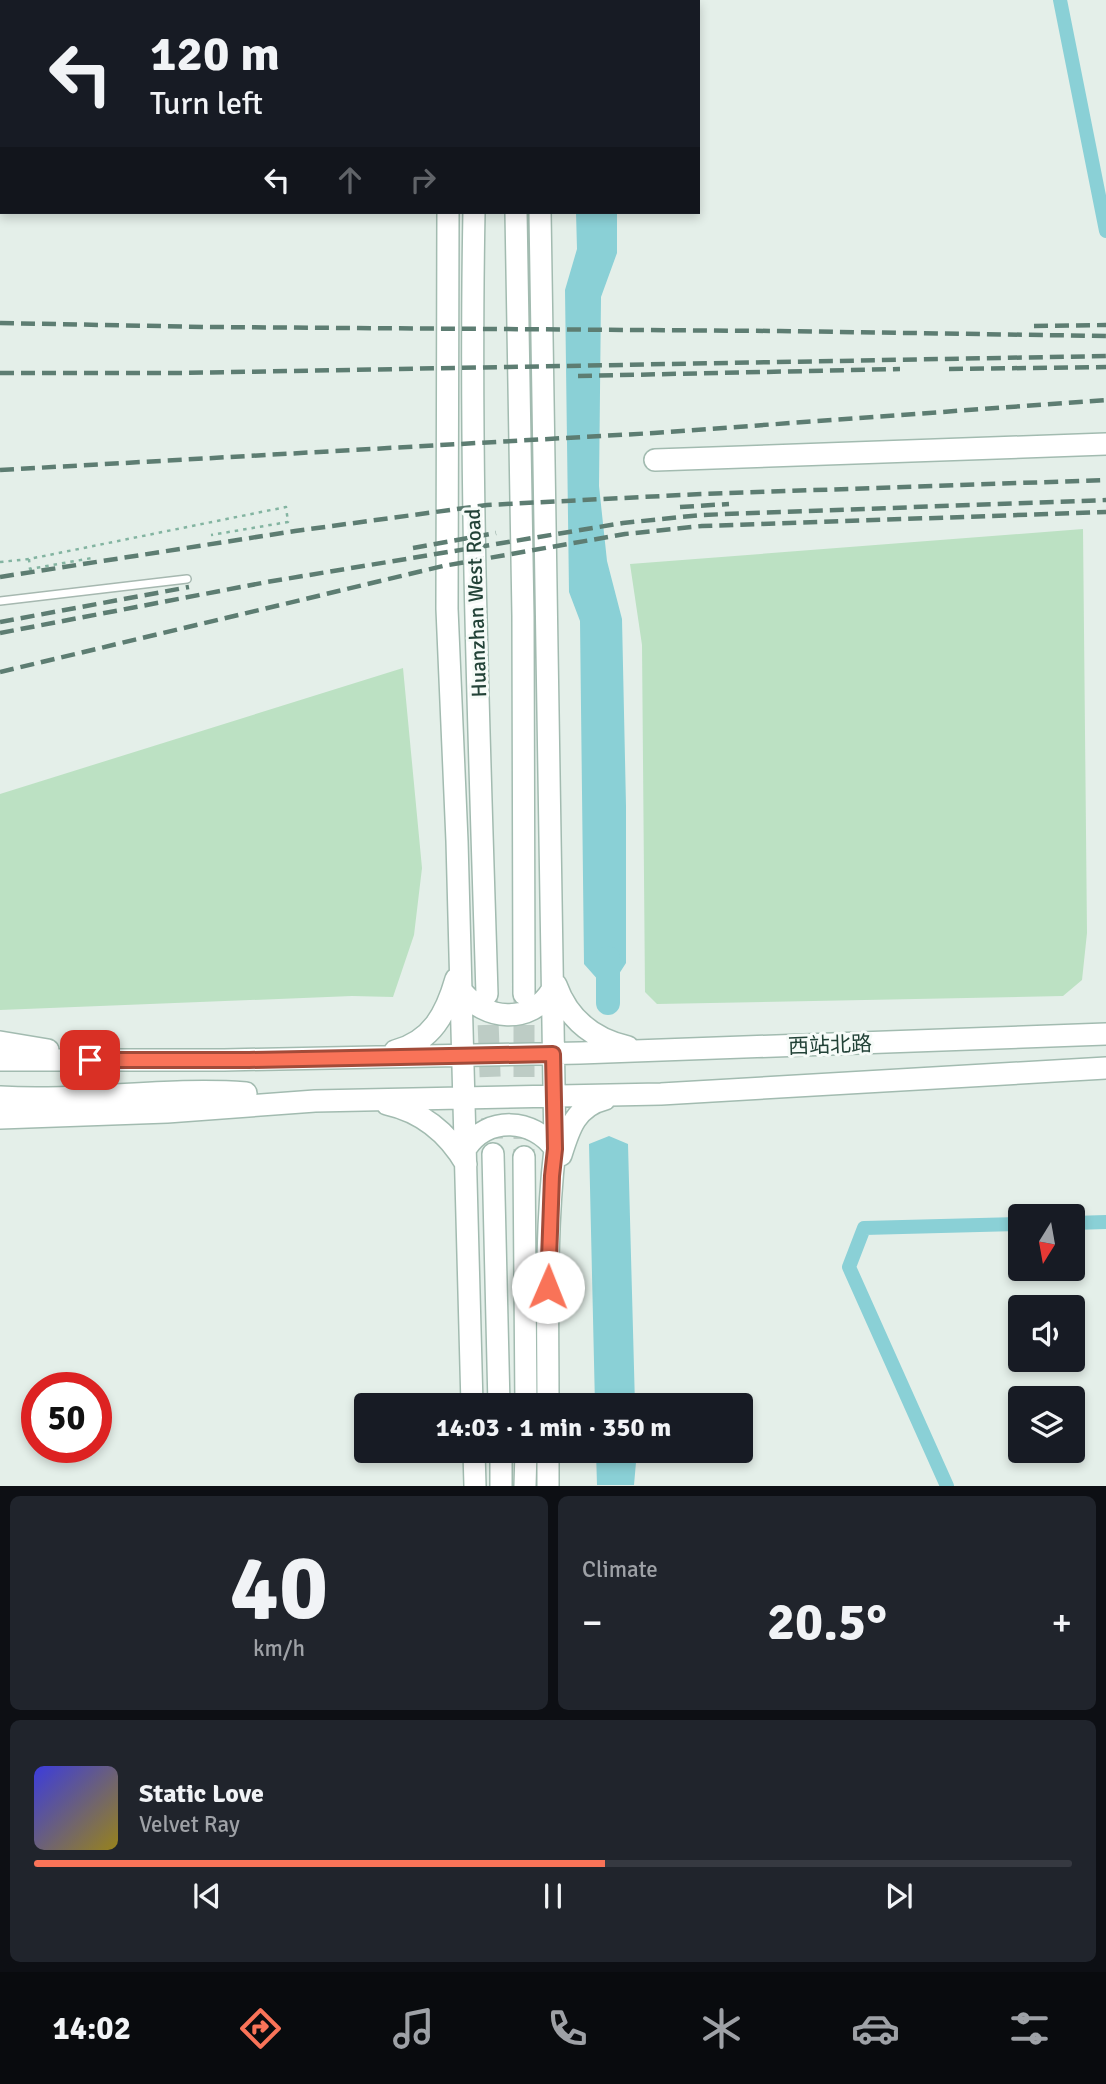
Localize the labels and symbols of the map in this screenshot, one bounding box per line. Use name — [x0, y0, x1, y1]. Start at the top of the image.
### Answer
street label: Huanzhan West Road — [460, 508, 492, 698]
pin — [60, 1030, 120, 1090]
street label: 西站北路 — [788, 1031, 872, 1059]
north arrow — [1008, 1204, 1085, 1281]
position arrow — [511, 1250, 585, 1324]
speed limit sign: 50 — [21, 1372, 112, 1463]

